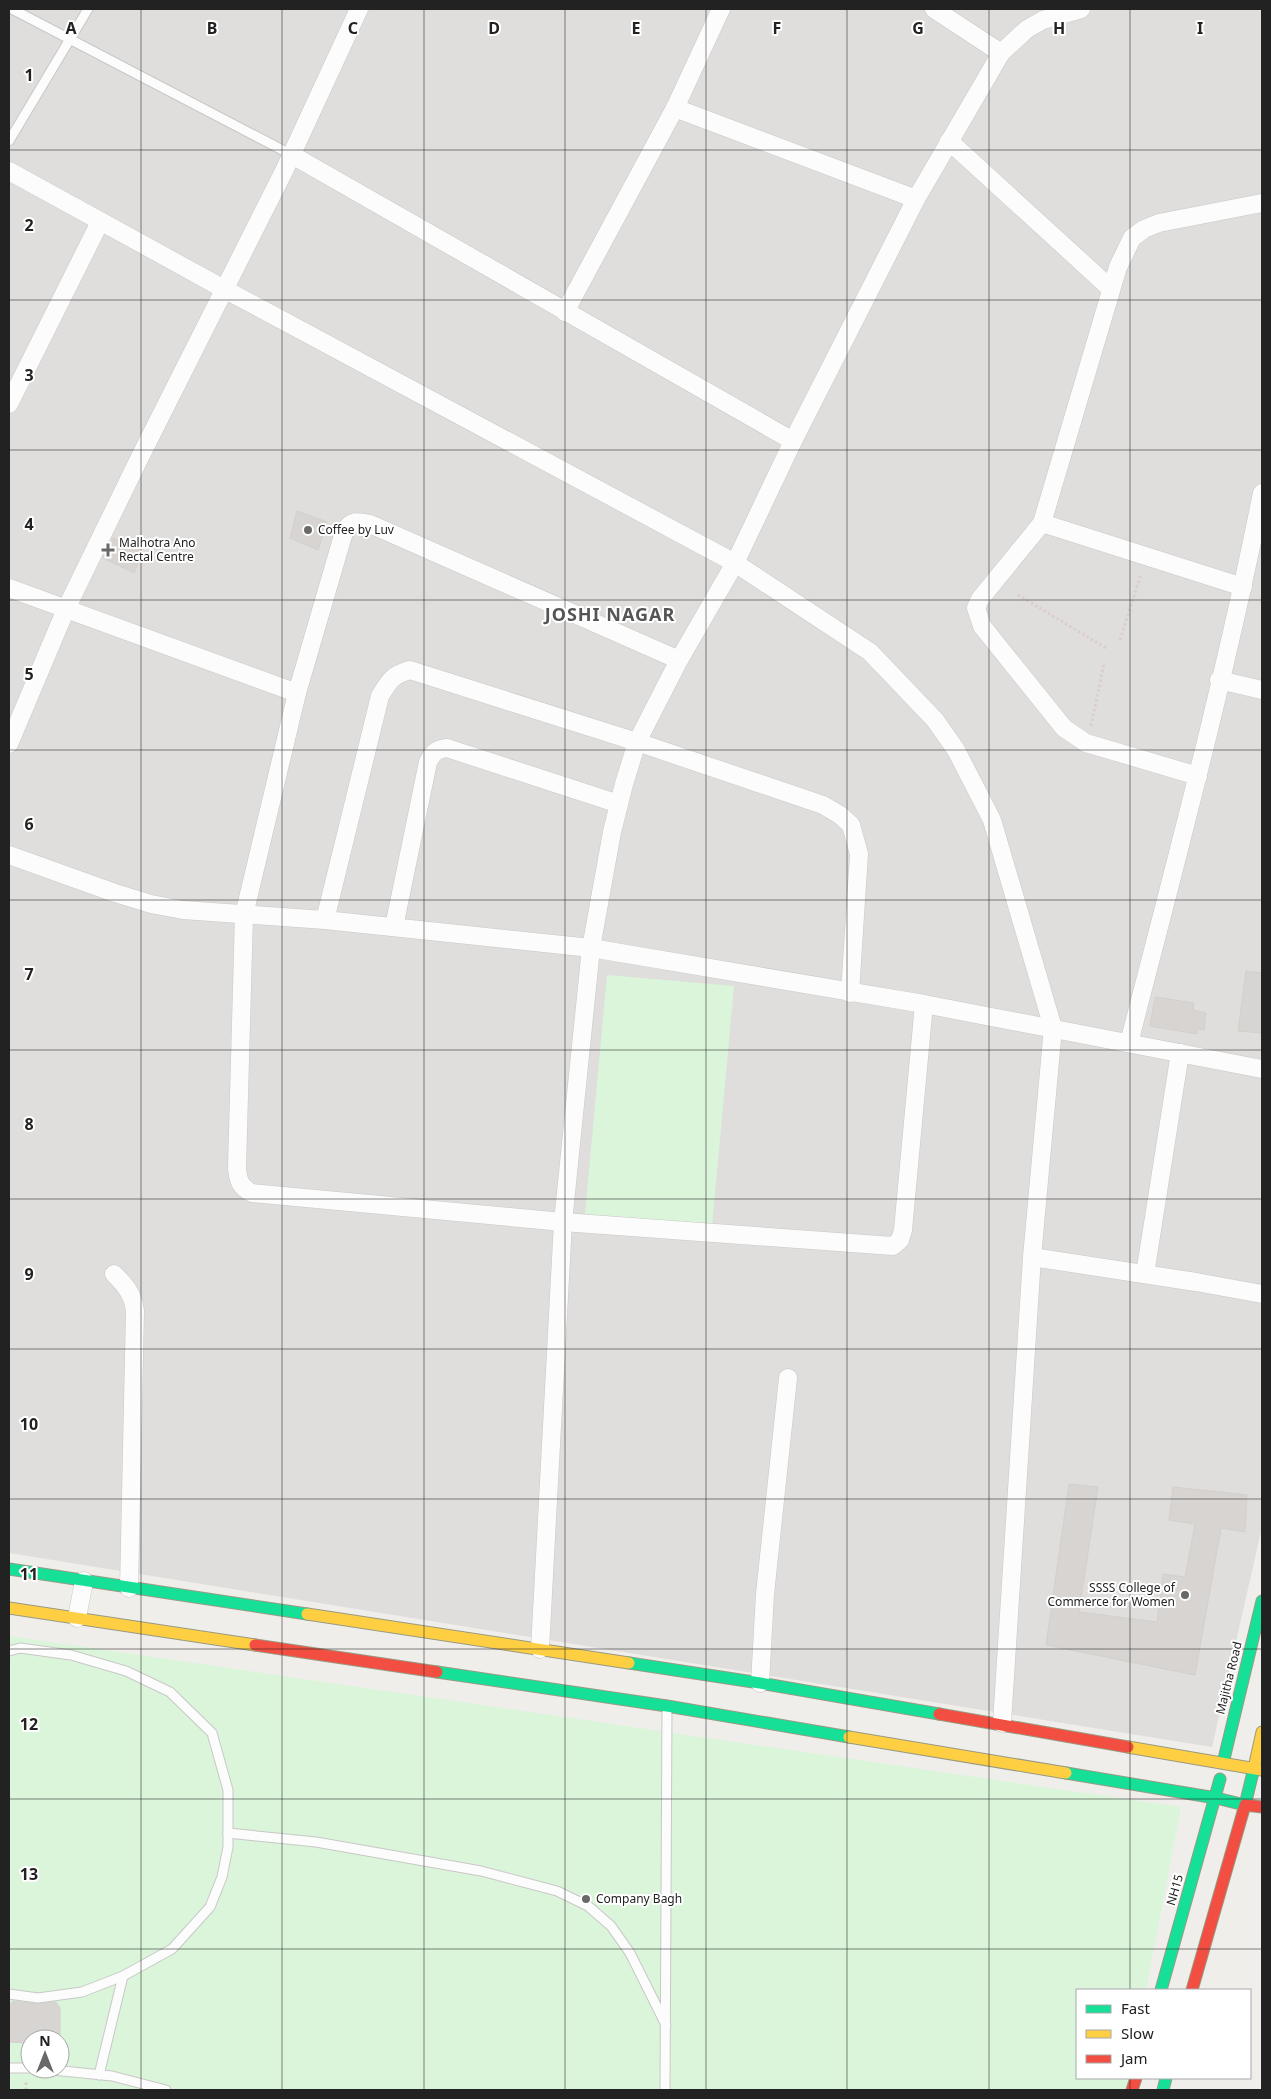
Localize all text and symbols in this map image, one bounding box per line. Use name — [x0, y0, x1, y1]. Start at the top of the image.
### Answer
text: A — [65, 17, 77, 39]
text: B — [207, 17, 217, 39]
text: C — [348, 17, 358, 39]
text: D — [488, 17, 500, 39]
text: E — [632, 17, 641, 39]
text: F — [773, 17, 781, 39]
text: G — [912, 17, 924, 39]
text: H — [1053, 17, 1065, 39]
text: I — [1197, 17, 1203, 39]
text: 1 — [24, 64, 34, 86]
text: 2 — [24, 214, 34, 236]
text: 3 — [24, 364, 34, 386]
text: 4 — [24, 513, 34, 535]
place label: Coffee by Luv — [318, 521, 395, 538]
marker: Coffee by Luv — [302, 524, 314, 536]
place label: Malhotra Ano Rectal Centre — [119, 534, 196, 565]
marker: Malhotra Ano Rectal Centre — [101, 543, 115, 557]
district label: JOSHI NAGAR — [543, 602, 675, 626]
text: 5 — [24, 663, 34, 685]
text: 6 — [24, 813, 34, 835]
text: 7 — [24, 963, 34, 985]
text: 8 — [24, 1113, 34, 1135]
text: 9 — [24, 1263, 34, 1285]
text: 10 — [20, 1413, 38, 1435]
text: 11 — [20, 1563, 38, 1585]
place label: SSSS College of Commerce for Women — [1048, 1579, 1176, 1610]
marker: SSSS College of Commerce for Women — [1179, 1589, 1191, 1601]
street label: Majitha Road — [1211, 1640, 1246, 1716]
text: 12 — [20, 1713, 38, 1735]
text: 13 — [20, 1863, 38, 1885]
street label: NH15 — [1162, 1872, 1187, 1907]
place label: Company Bagh — [596, 1890, 682, 1907]
marker: Company Bagh — [580, 1893, 592, 1905]
legend — [1076, 1989, 1251, 2079]
text: Fast — [1121, 1998, 1150, 2018]
text: Slow — [1121, 2023, 1154, 2043]
north arrow — [20, 2029, 70, 2079]
text: N — [39, 2031, 51, 2050]
text: Jam — [1119, 2048, 1148, 2068]

